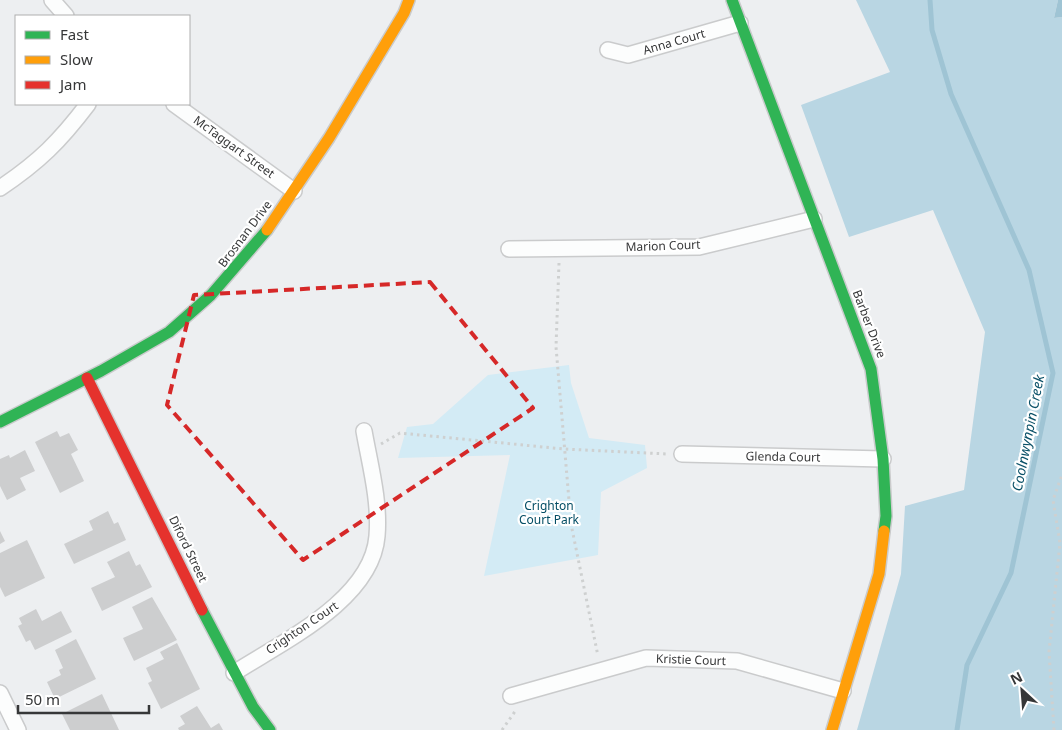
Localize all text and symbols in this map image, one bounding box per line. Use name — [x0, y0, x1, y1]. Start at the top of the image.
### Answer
legend — [15, 15, 190, 105]
text: Fast — [60, 24, 89, 44]
street label: Anna Court — [641, 24, 708, 58]
text: Slow — [60, 49, 93, 69]
text: Jam — [58, 74, 87, 94]
street label: McTaggart Street — [190, 111, 279, 182]
street label: Brosnan Drive — [214, 197, 276, 271]
street label: Marion Court — [625, 236, 701, 255]
street label: Barber Drive — [849, 287, 890, 360]
water label: Coolnwynpin Creek — [1007, 372, 1048, 493]
street label: Glenda Court — [745, 447, 821, 466]
park label: Crighton Court Park — [519, 497, 580, 528]
street label: Diford Street — [165, 513, 212, 585]
street label: Crighton Court — [262, 597, 342, 658]
street label: Kristie Court — [656, 650, 727, 669]
north arrow — [997, 665, 1047, 715]
text: N — [1007, 667, 1025, 689]
scale bar — [18, 682, 149, 714]
text: 50 m — [25, 689, 60, 709]

